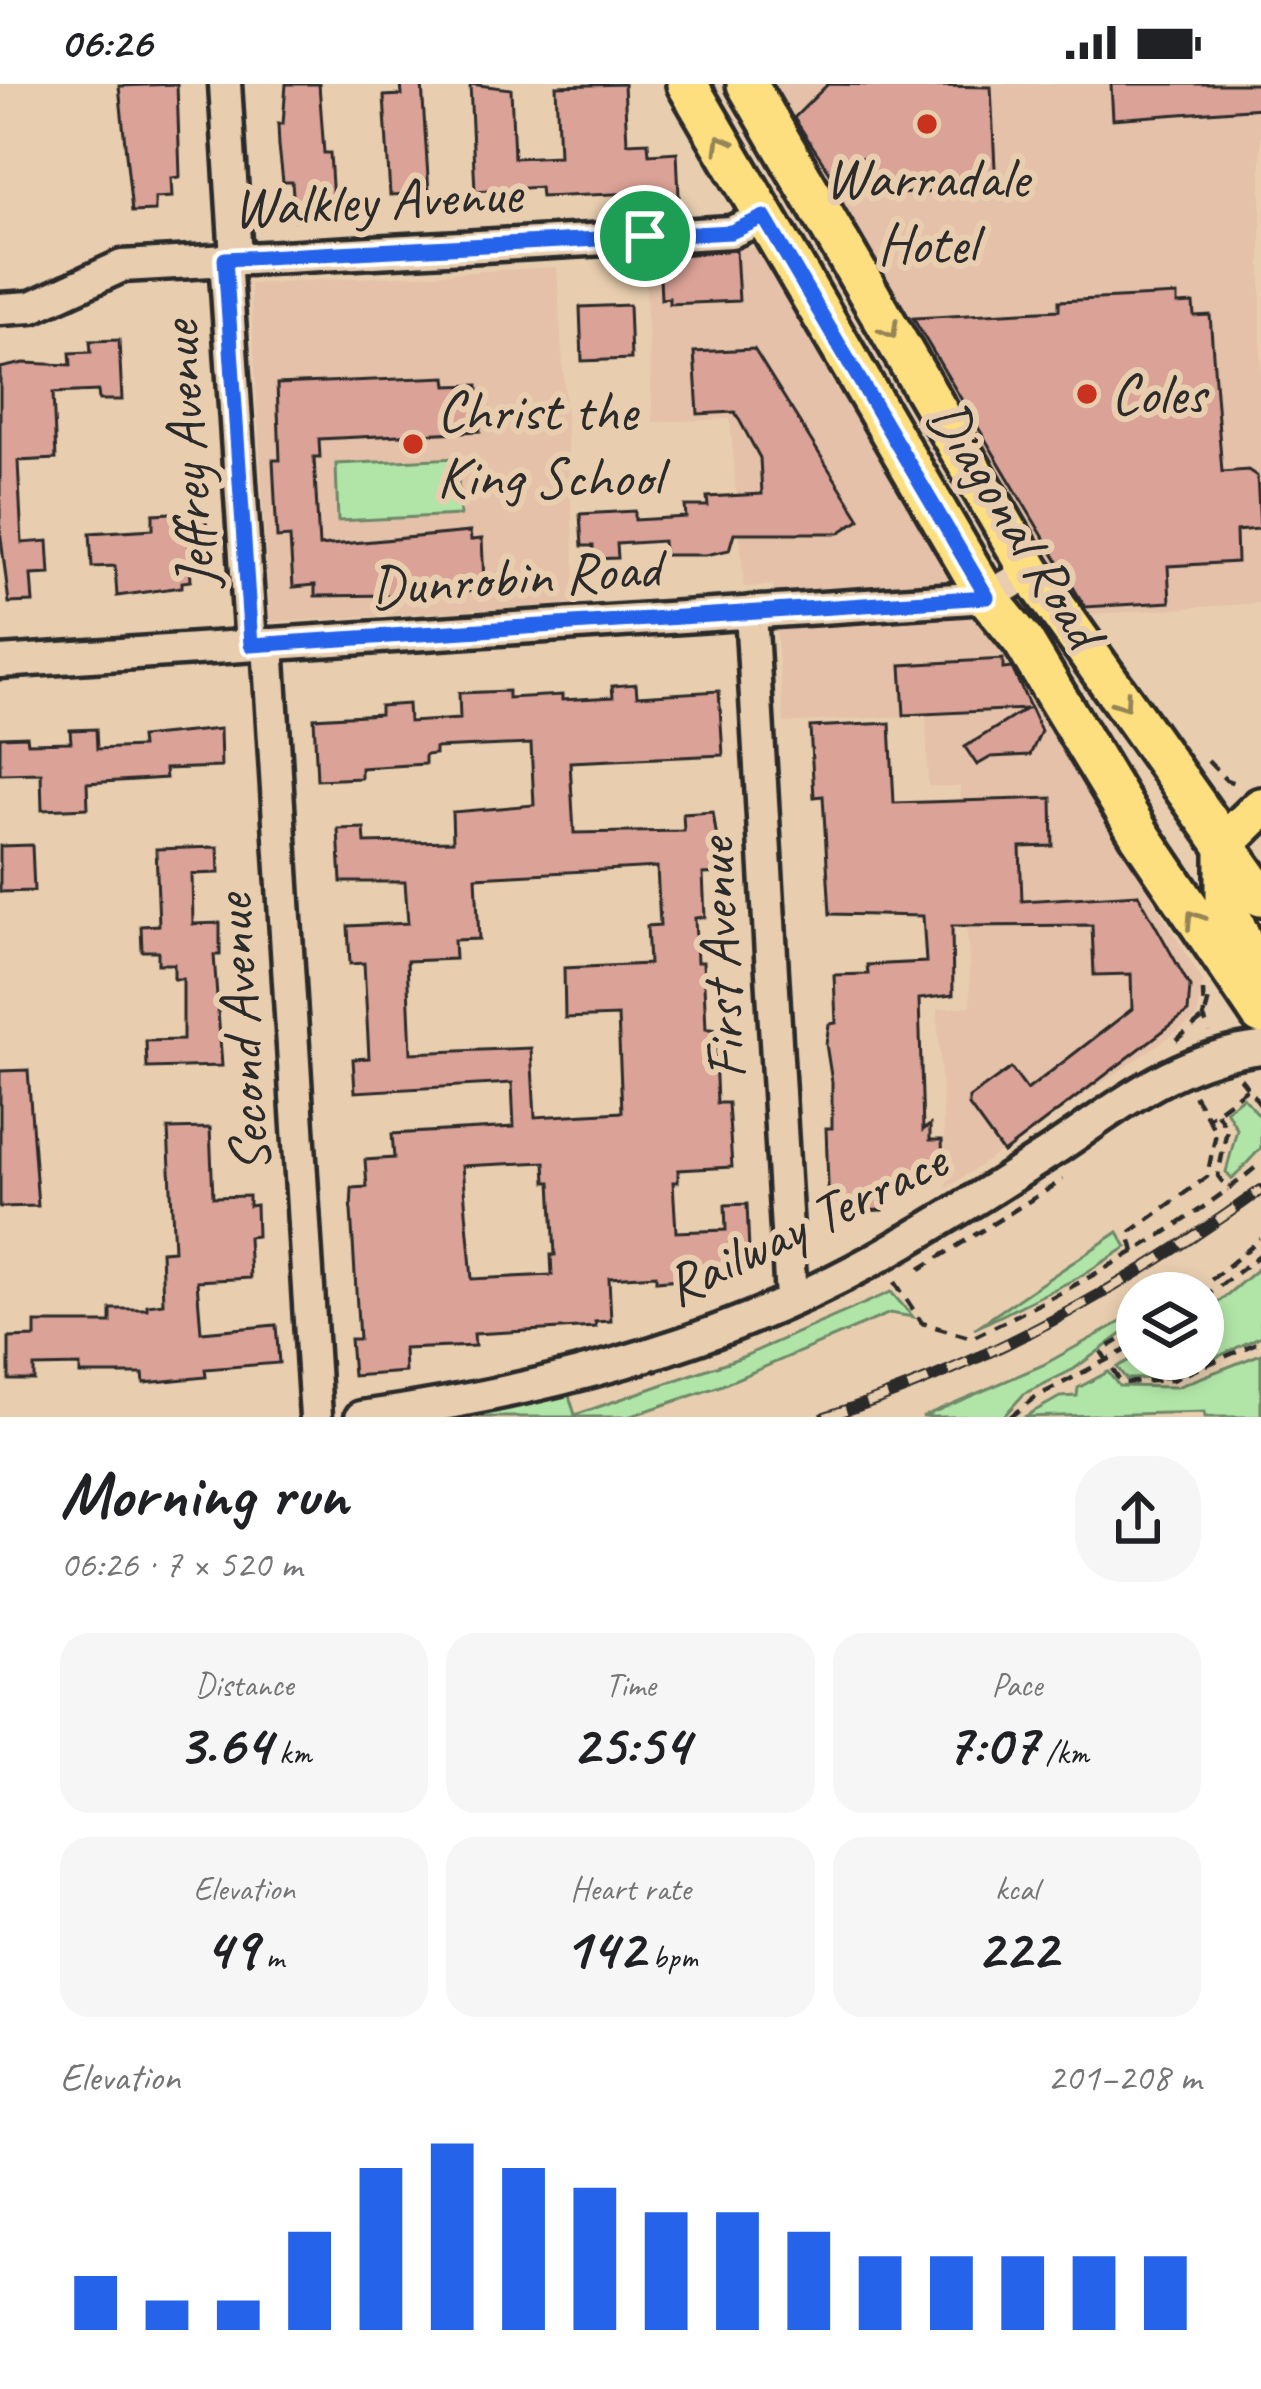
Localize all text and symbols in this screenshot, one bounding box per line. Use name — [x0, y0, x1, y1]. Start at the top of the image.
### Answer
text: 06:26 — [60, 14, 152, 71]
marker: Warradale Hotel — [914, 111, 940, 137]
one-way arrow — [713, 134, 736, 156]
place label: Warradale Hotel — [825, 142, 1032, 280]
street label: Walkley Avenue — [231, 156, 527, 244]
pin — [594, 185, 696, 287]
icon: arrive — [612, 203, 678, 269]
street label: Jeffrey Avenue — [142, 316, 232, 594]
one-way arrow — [876, 318, 899, 339]
place label: Coles — [1111, 358, 1210, 430]
place label: Christ the King School — [437, 375, 671, 513]
marker: Coles — [1074, 381, 1100, 407]
street label: Diagonal Road — [912, 386, 1125, 667]
marker: Christ the King School — [400, 431, 426, 457]
street label: Dunrobin Road — [368, 530, 671, 623]
one-way arrow — [1109, 689, 1131, 711]
street label: First Avenue — [678, 833, 762, 1081]
street label: Second Avenue — [195, 889, 287, 1175]
one-way arrow — [1186, 910, 1208, 932]
street label: Railway Terrace — [652, 1122, 961, 1322]
map controls — [1116, 1272, 1224, 1380]
button: layers — [1116, 1272, 1224, 1380]
text: Morning run — [60, 1453, 348, 1536]
button: share — [1075, 1456, 1201, 1582]
text: 06:26 · 7 × 520 m — [60, 1540, 302, 1589]
text: Distance — [195, 1664, 293, 1706]
text: Time — [605, 1664, 656, 1706]
text: Pace — [991, 1664, 1042, 1706]
text: 3.64 — [177, 1706, 271, 1782]
text: 25:54 — [572, 1706, 689, 1782]
text: 7:07 — [945, 1706, 1037, 1782]
text: km — [271, 1732, 311, 1774]
text: /km — [1037, 1732, 1089, 1774]
text: Elevation — [193, 1868, 295, 1910]
text: Heart rate — [570, 1868, 691, 1910]
text: kcal — [995, 1868, 1039, 1910]
text: 49 — [204, 1910, 258, 1986]
text: 142 — [563, 1910, 644, 1986]
text: 222 — [976, 1910, 1057, 1986]
text: m — [258, 1936, 284, 1978]
text: bpm — [644, 1936, 698, 1978]
text: Elevation — [60, 2053, 180, 2102]
text: 201–208 m — [1047, 2053, 1201, 2102]

